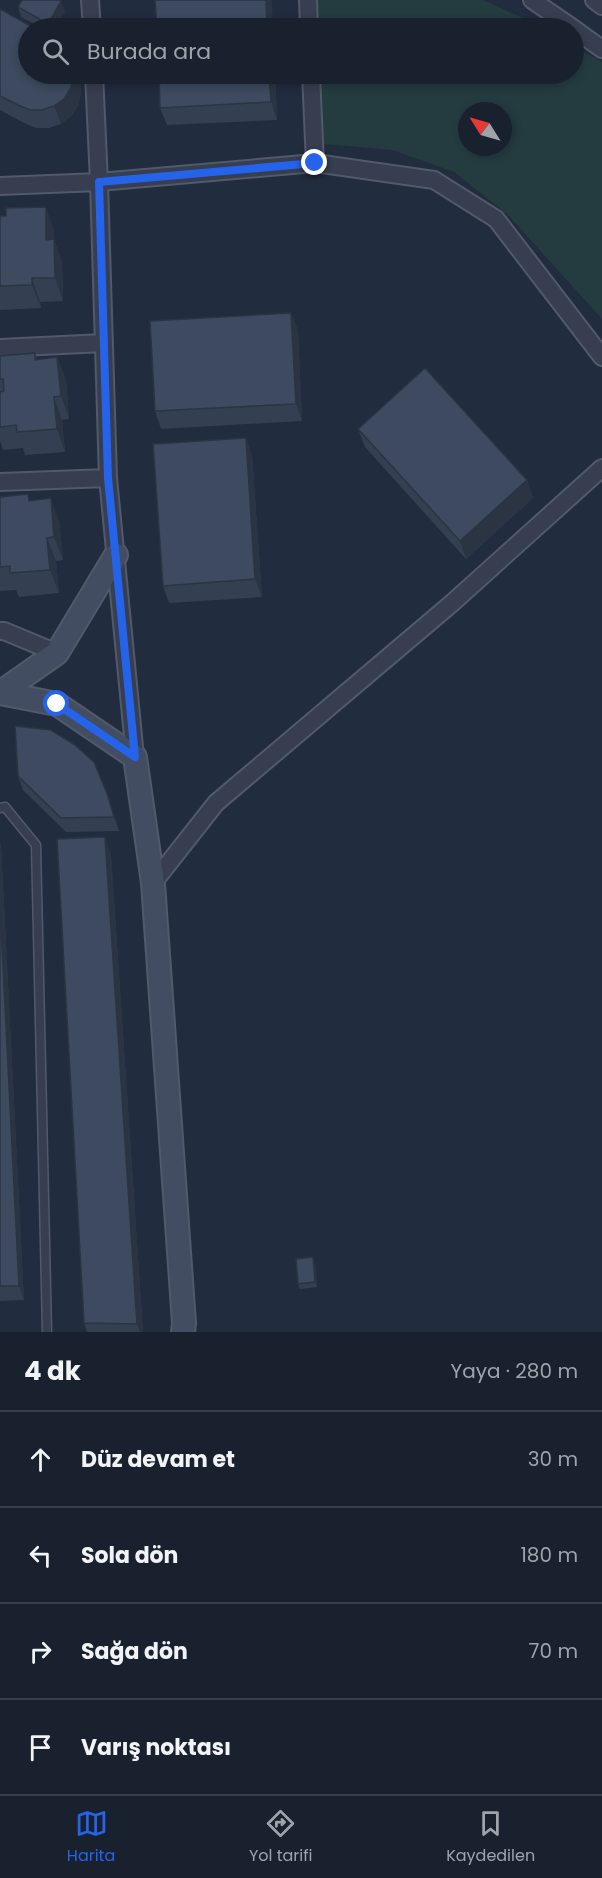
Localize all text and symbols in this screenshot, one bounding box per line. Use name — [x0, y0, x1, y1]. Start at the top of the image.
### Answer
search box — [18, 18, 584, 84]
icon: search — [39, 35, 72, 68]
text: Burada ara — [87, 36, 211, 67]
north arrow — [458, 102, 512, 156]
route end — [301, 149, 327, 175]
route start — [43, 690, 69, 716]
text: 4 dk — [24, 1353, 81, 1389]
text: Yaya · 280 m — [450, 1357, 578, 1385]
icon: ahead — [24, 1443, 57, 1476]
text: Düz devam et — [81, 1444, 235, 1475]
text: 30 m — [528, 1445, 578, 1473]
icon: left — [24, 1539, 57, 1572]
text: Sola dön — [81, 1540, 178, 1571]
text: 180 m — [520, 1541, 578, 1569]
icon: right — [24, 1635, 57, 1668]
text: Sağa dön — [81, 1636, 188, 1667]
text: 70 m — [529, 1637, 578, 1665]
icon: arrive — [24, 1731, 57, 1764]
text: Varış noktası — [81, 1732, 231, 1763]
tab: Harita — [67, 1807, 115, 1868]
tab: Yol tarifi — [249, 1807, 312, 1868]
tab: Kaydedilen — [446, 1807, 535, 1868]

